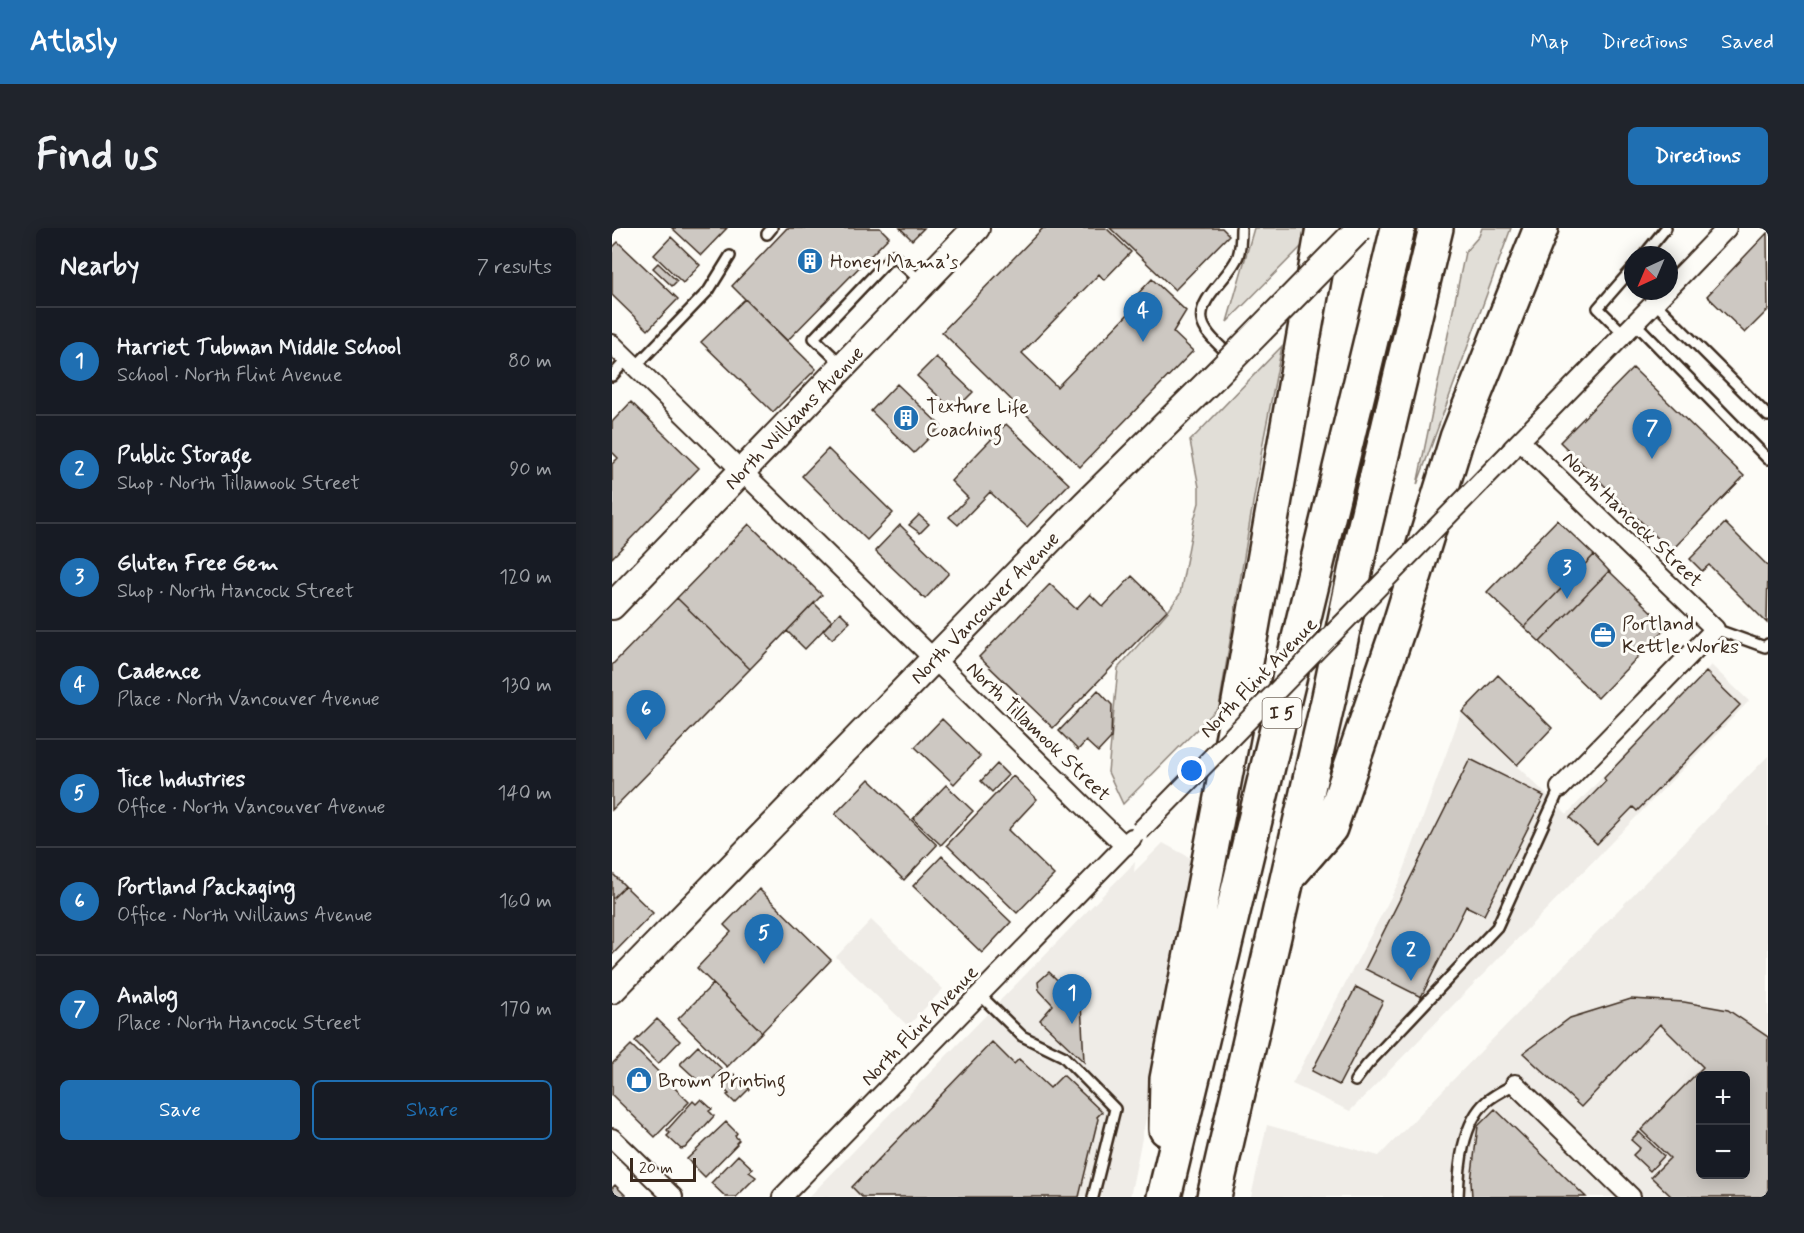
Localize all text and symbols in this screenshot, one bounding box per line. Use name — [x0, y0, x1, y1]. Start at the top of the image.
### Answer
text: Atlasly — [30, 24, 118, 61]
text: Map — [1530, 28, 1569, 56]
text: Directions — [1602, 28, 1688, 56]
text: Saved — [1721, 28, 1774, 56]
button: Directions — [1628, 127, 1768, 185]
text: Find us — [36, 129, 158, 184]
building icon: Honey Mama’s — [795, 246, 825, 276]
north arrow — [1624, 246, 1678, 300]
place label: Honey Mama’s — [830, 249, 958, 276]
text: Nearby — [60, 250, 139, 284]
text: 7 results — [477, 254, 552, 281]
pin: 4 — [1124, 292, 1162, 342]
text: Harriet Tubman Middle School — [117, 334, 401, 362]
street label: North Williams Avenue — [719, 340, 871, 496]
text: 1 — [75, 348, 84, 375]
text: 80 m — [508, 348, 552, 375]
text: School · North Flint Avenue — [117, 362, 343, 389]
place label: Texture Life Coaching — [926, 394, 1029, 446]
building icon: Texture Life Coaching — [891, 403, 921, 433]
pin: 7 — [1632, 410, 1672, 459]
text: Public Storage — [117, 442, 252, 470]
street label: North Hancock Street — [1556, 446, 1708, 594]
text: 2 — [75, 456, 84, 483]
text: 90 m — [509, 456, 552, 483]
text: Shop · North Tillamook Street — [117, 470, 360, 497]
street label: North Vancouver Avenue — [905, 526, 1066, 691]
text: Gluten Free Gem — [117, 550, 278, 578]
pin: 3 — [1548, 550, 1586, 599]
text: 3 — [75, 564, 84, 591]
text: 120 m — [499, 564, 552, 591]
text: Shop · North Hancock Street — [117, 578, 354, 605]
place label: Portland Kettle Works — [1622, 611, 1739, 661]
street label: North Flint Avenue — [1194, 612, 1324, 744]
office icon: Portland Kettle Works — [1588, 620, 1618, 650]
street label: North Tillamook Street — [960, 656, 1116, 808]
text: Cadence — [117, 658, 201, 686]
text: 4 — [74, 672, 85, 699]
text: 130 m — [501, 672, 552, 699]
text: Place · North Vancouver Avenue — [117, 686, 380, 713]
pin: 6 — [627, 690, 666, 740]
road number: I 5 — [1262, 698, 1302, 728]
your location — [1177, 756, 1206, 785]
text: Tice Industries — [117, 766, 245, 794]
text: 5 — [74, 780, 86, 807]
text: 140 m — [498, 780, 552, 807]
text: Office · North Vancouver Avenue — [117, 794, 386, 821]
text: Portland Packaging — [117, 874, 295, 902]
text: 6 — [74, 888, 85, 915]
text: 160 m — [499, 888, 552, 915]
text: Office · North Williams Avenue — [117, 902, 372, 929]
pin: 5 — [744, 914, 784, 964]
pin: 2 — [1392, 932, 1430, 981]
street label: North Flint Avenue — [855, 960, 985, 1092]
pin: 1 — [1052, 974, 1092, 1024]
text: Analog — [117, 982, 178, 1010]
text: 7 — [73, 996, 86, 1023]
text: 170 m — [500, 996, 552, 1023]
text: Place · North Hancock Street — [117, 1010, 361, 1037]
shop icon: Brown Printing — [624, 1065, 654, 1095]
place label: Brown Printing — [658, 1068, 786, 1097]
map controls — [1696, 1071, 1750, 1179]
button: + — [1696, 1071, 1750, 1125]
button: Save — [60, 1080, 300, 1140]
button: Share — [312, 1080, 552, 1140]
button: − — [1696, 1125, 1750, 1179]
scale bar — [630, 1155, 696, 1182]
text: 20 m — [639, 1158, 673, 1179]

